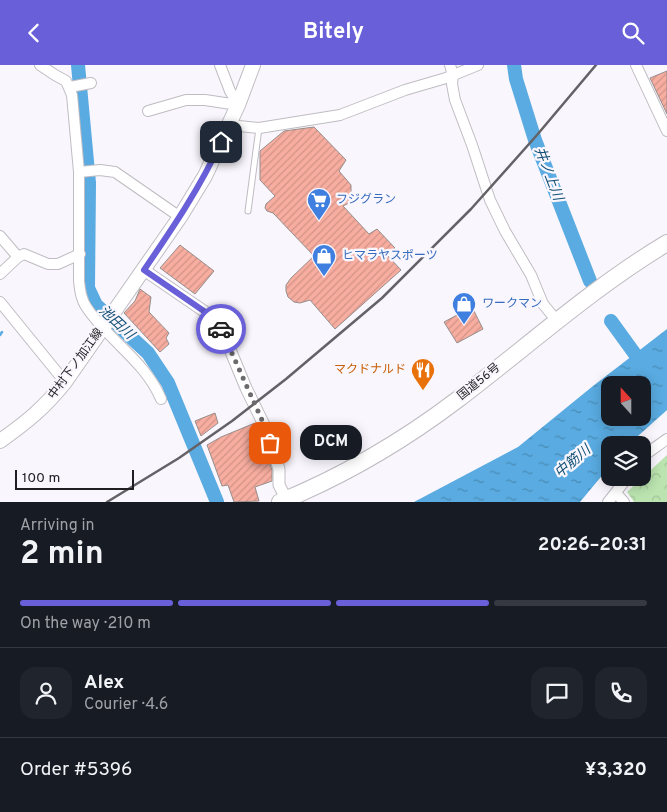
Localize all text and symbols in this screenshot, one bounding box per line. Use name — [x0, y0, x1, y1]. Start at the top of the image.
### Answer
icon: back — [20, 19, 48, 47]
text: Bitely — [303, 19, 364, 46]
icon: search — [619, 19, 647, 47]
pin — [200, 121, 242, 163]
icon: home — [207, 128, 235, 156]
water label: 井ノ上川 — [530, 145, 567, 205]
supermarket icon: フジグラン — [306, 187, 332, 221]
place label: フジグラン — [336, 192, 396, 208]
shop icon: ヒマラヤスポーツ — [311, 243, 337, 277]
place label: ヒマラヤスポーツ — [342, 248, 438, 264]
shop icon: ワークマン — [451, 291, 477, 325]
place label: ワークマン — [482, 296, 542, 312]
water label: 池田川 — [95, 302, 139, 345]
courier — [196, 304, 246, 354]
icon: car — [207, 315, 235, 343]
street label: 中村下ノ加江線 — [45, 325, 107, 403]
restaurant icon: マクドナルド — [410, 357, 436, 391]
street label: 国道56号 — [454, 360, 504, 404]
place label: マクドナルド — [334, 362, 406, 378]
north arrow — [601, 376, 651, 426]
map controls — [601, 376, 651, 486]
pin — [249, 422, 291, 464]
callout: DCM — [300, 425, 362, 461]
icon: bag — [256, 429, 284, 457]
text: DCM — [314, 432, 348, 452]
button: layers — [601, 436, 651, 486]
water label: 中筋川 — [551, 441, 596, 482]
scale bar — [15, 467, 134, 490]
text: 100 m — [22, 470, 60, 487]
text: Arriving in — [20, 516, 95, 536]
text: 20:26–20:31 — [538, 533, 647, 557]
text: 2 min — [20, 535, 104, 575]
text: On the way · 210 m — [20, 614, 151, 634]
button: person — [20, 667, 72, 719]
button: chat — [531, 667, 583, 719]
button: phone — [595, 667, 647, 719]
text: Alex — [84, 671, 124, 695]
text: Courier · 4.6 — [84, 695, 168, 715]
text: Order #5396 — [20, 758, 132, 782]
text: ¥3,320 — [585, 758, 647, 782]

